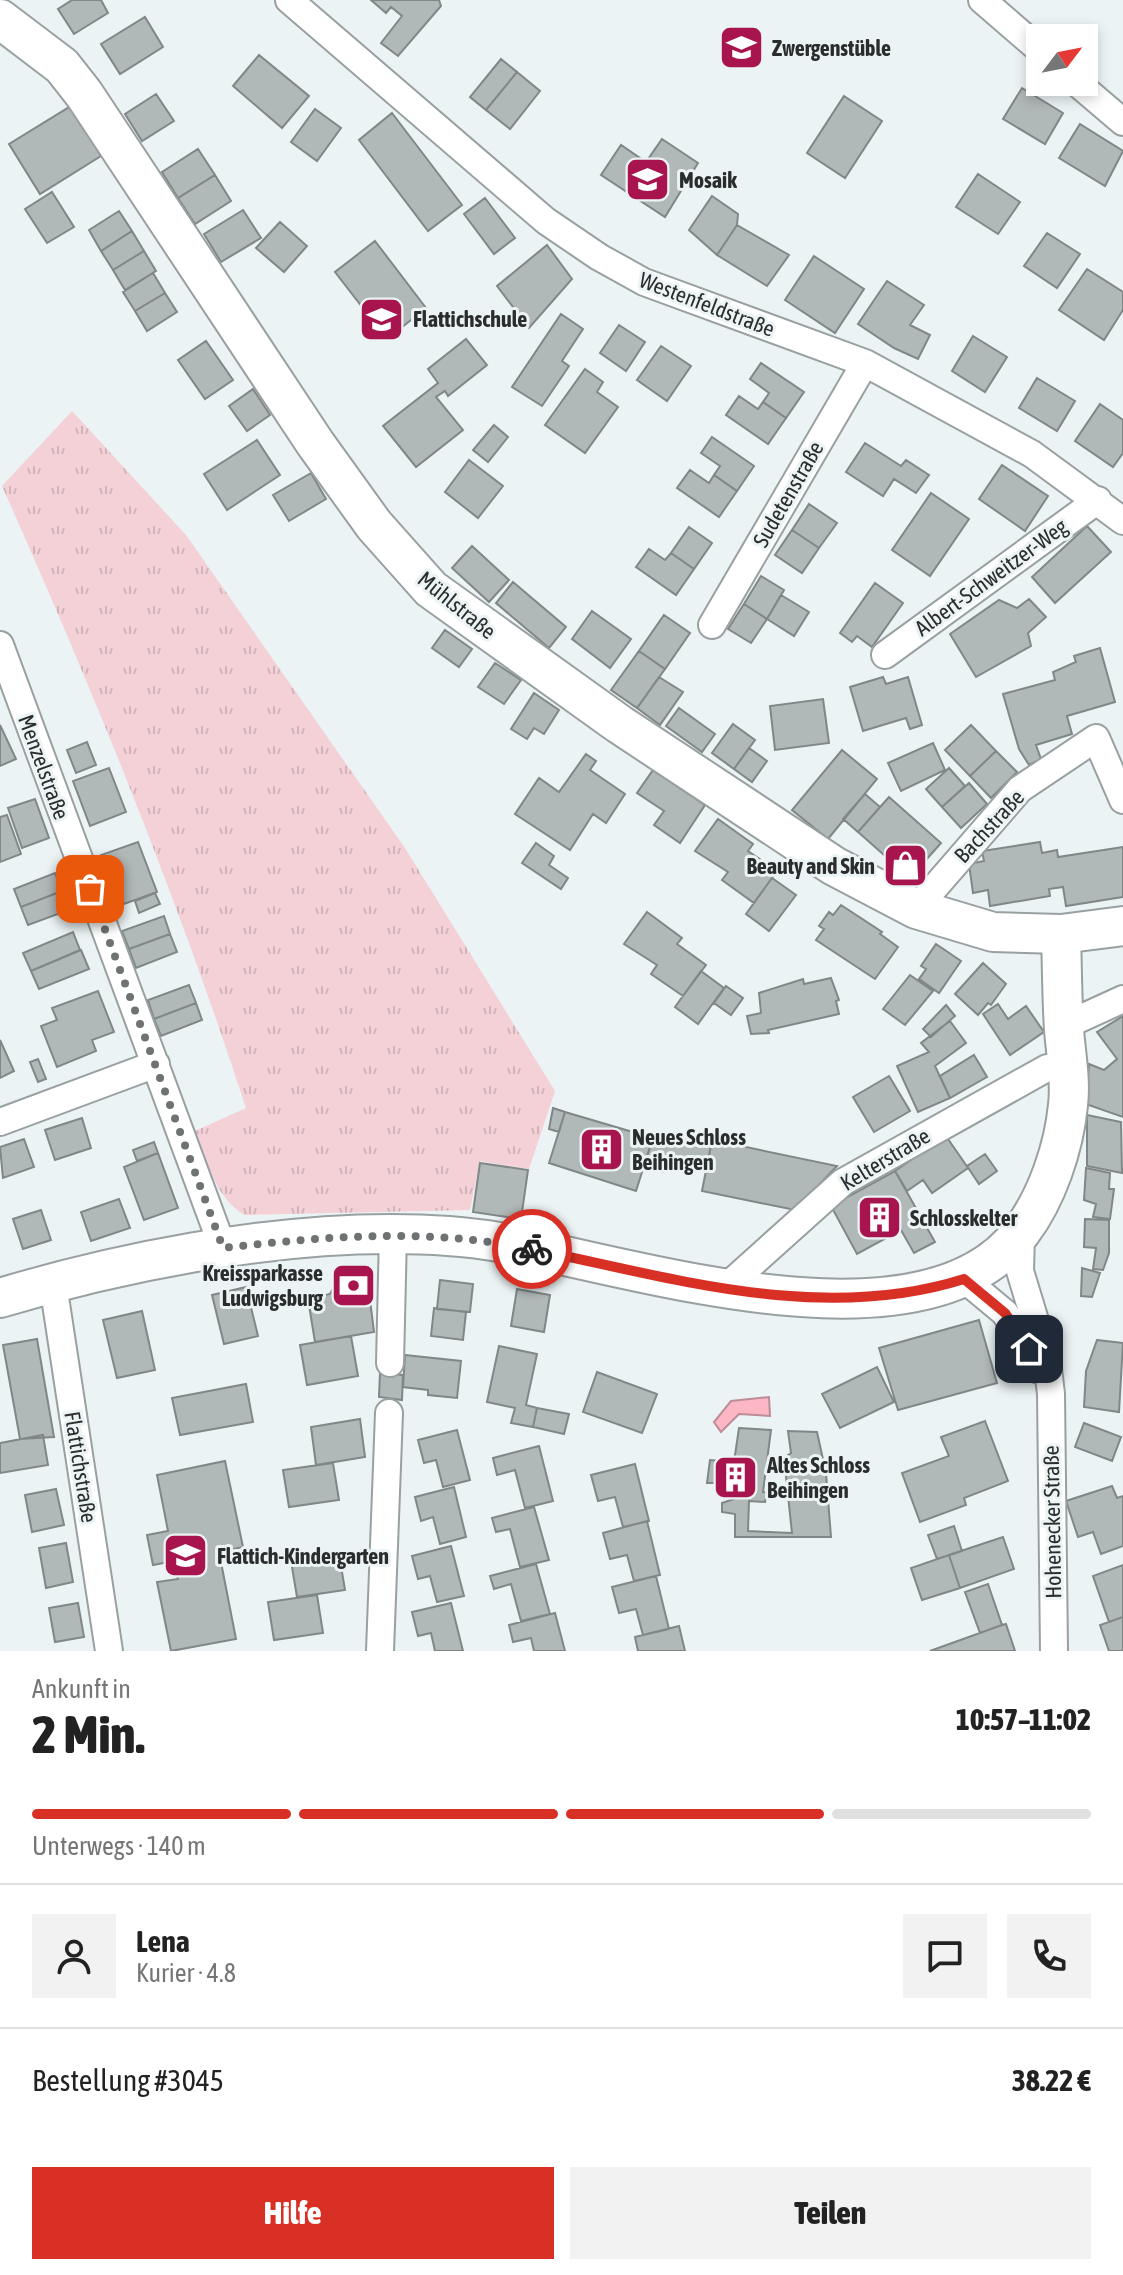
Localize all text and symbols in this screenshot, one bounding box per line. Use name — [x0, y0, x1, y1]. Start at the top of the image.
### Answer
school or university icon: Zwergenstüble — [717, 24, 765, 72]
north arrow — [1026, 24, 1098, 96]
map controls — [1026, 24, 1098, 96]
place label: Zwergenstüble — [772, 35, 891, 61]
school or university icon: Mosaik — [624, 156, 672, 204]
place label: Mosaik — [679, 167, 737, 193]
street label: Westenfeldstraße — [636, 266, 778, 342]
school or university icon: Flattichschule — [358, 295, 406, 343]
place label: Flattichschule — [413, 306, 527, 332]
street label: Sudetenstraße — [747, 436, 829, 552]
street label: Albert-Schweitzer-Weg — [910, 513, 1073, 641]
street label: Mühlstraße — [413, 566, 501, 644]
street label: Menzelstraße — [13, 711, 75, 823]
street label: Bachstraße — [949, 784, 1029, 868]
shop icon: Beauty and Skin — [882, 842, 930, 890]
place label: Beauty and Skin — [746, 853, 875, 879]
pin — [56, 855, 124, 923]
icon: bag — [68, 867, 112, 911]
street label: Kelterstraße — [836, 1122, 934, 1196]
place label: Neues Schloss Beihingen — [632, 1124, 746, 1175]
building icon: Neues Schloss Beihingen — [577, 1126, 625, 1174]
building icon: Schlosskelter — [855, 1194, 903, 1242]
place label: Schlosskelter — [910, 1205, 1018, 1231]
courier — [492, 1209, 572, 1289]
icon: bike — [510, 1227, 554, 1271]
place label: Kreissparkasse Ludwigsburg — [203, 1260, 324, 1311]
bank icon: Kreissparkasse Ludwigsburg — [330, 1262, 378, 1310]
pin — [995, 1315, 1063, 1383]
icon: home — [1007, 1327, 1051, 1371]
street label: Flattichstraße — [59, 1410, 103, 1524]
street label: Hohenecker Straße — [1038, 1445, 1066, 1599]
place label: Altes Schloss Beihingen — [766, 1452, 870, 1503]
building icon: Altes Schloss Beihingen — [712, 1454, 760, 1502]
school or university icon: Flattich-Kindergarten — [162, 1532, 210, 1580]
place label: Flattich-Kindergarten — [217, 1543, 389, 1569]
text: Ankunft in — [32, 1674, 131, 1704]
text: 10:57–11:02 — [956, 1702, 1091, 1736]
text: 2 Min. — [32, 1704, 145, 1764]
text: Unterwegs · 140 m — [32, 1831, 206, 1861]
button: person — [32, 1914, 116, 1998]
button: chat — [903, 1914, 987, 1998]
button: phone — [1007, 1914, 1091, 1998]
text: Lena — [136, 1924, 190, 1958]
text: Kurier · 4.8 — [136, 1958, 236, 1988]
text: Bestellung #3045 — [32, 2063, 224, 2097]
text: 38.22 € — [1012, 2063, 1091, 2097]
button: Hilfe — [32, 2167, 554, 2259]
button: Teilen — [570, 2167, 1091, 2259]

